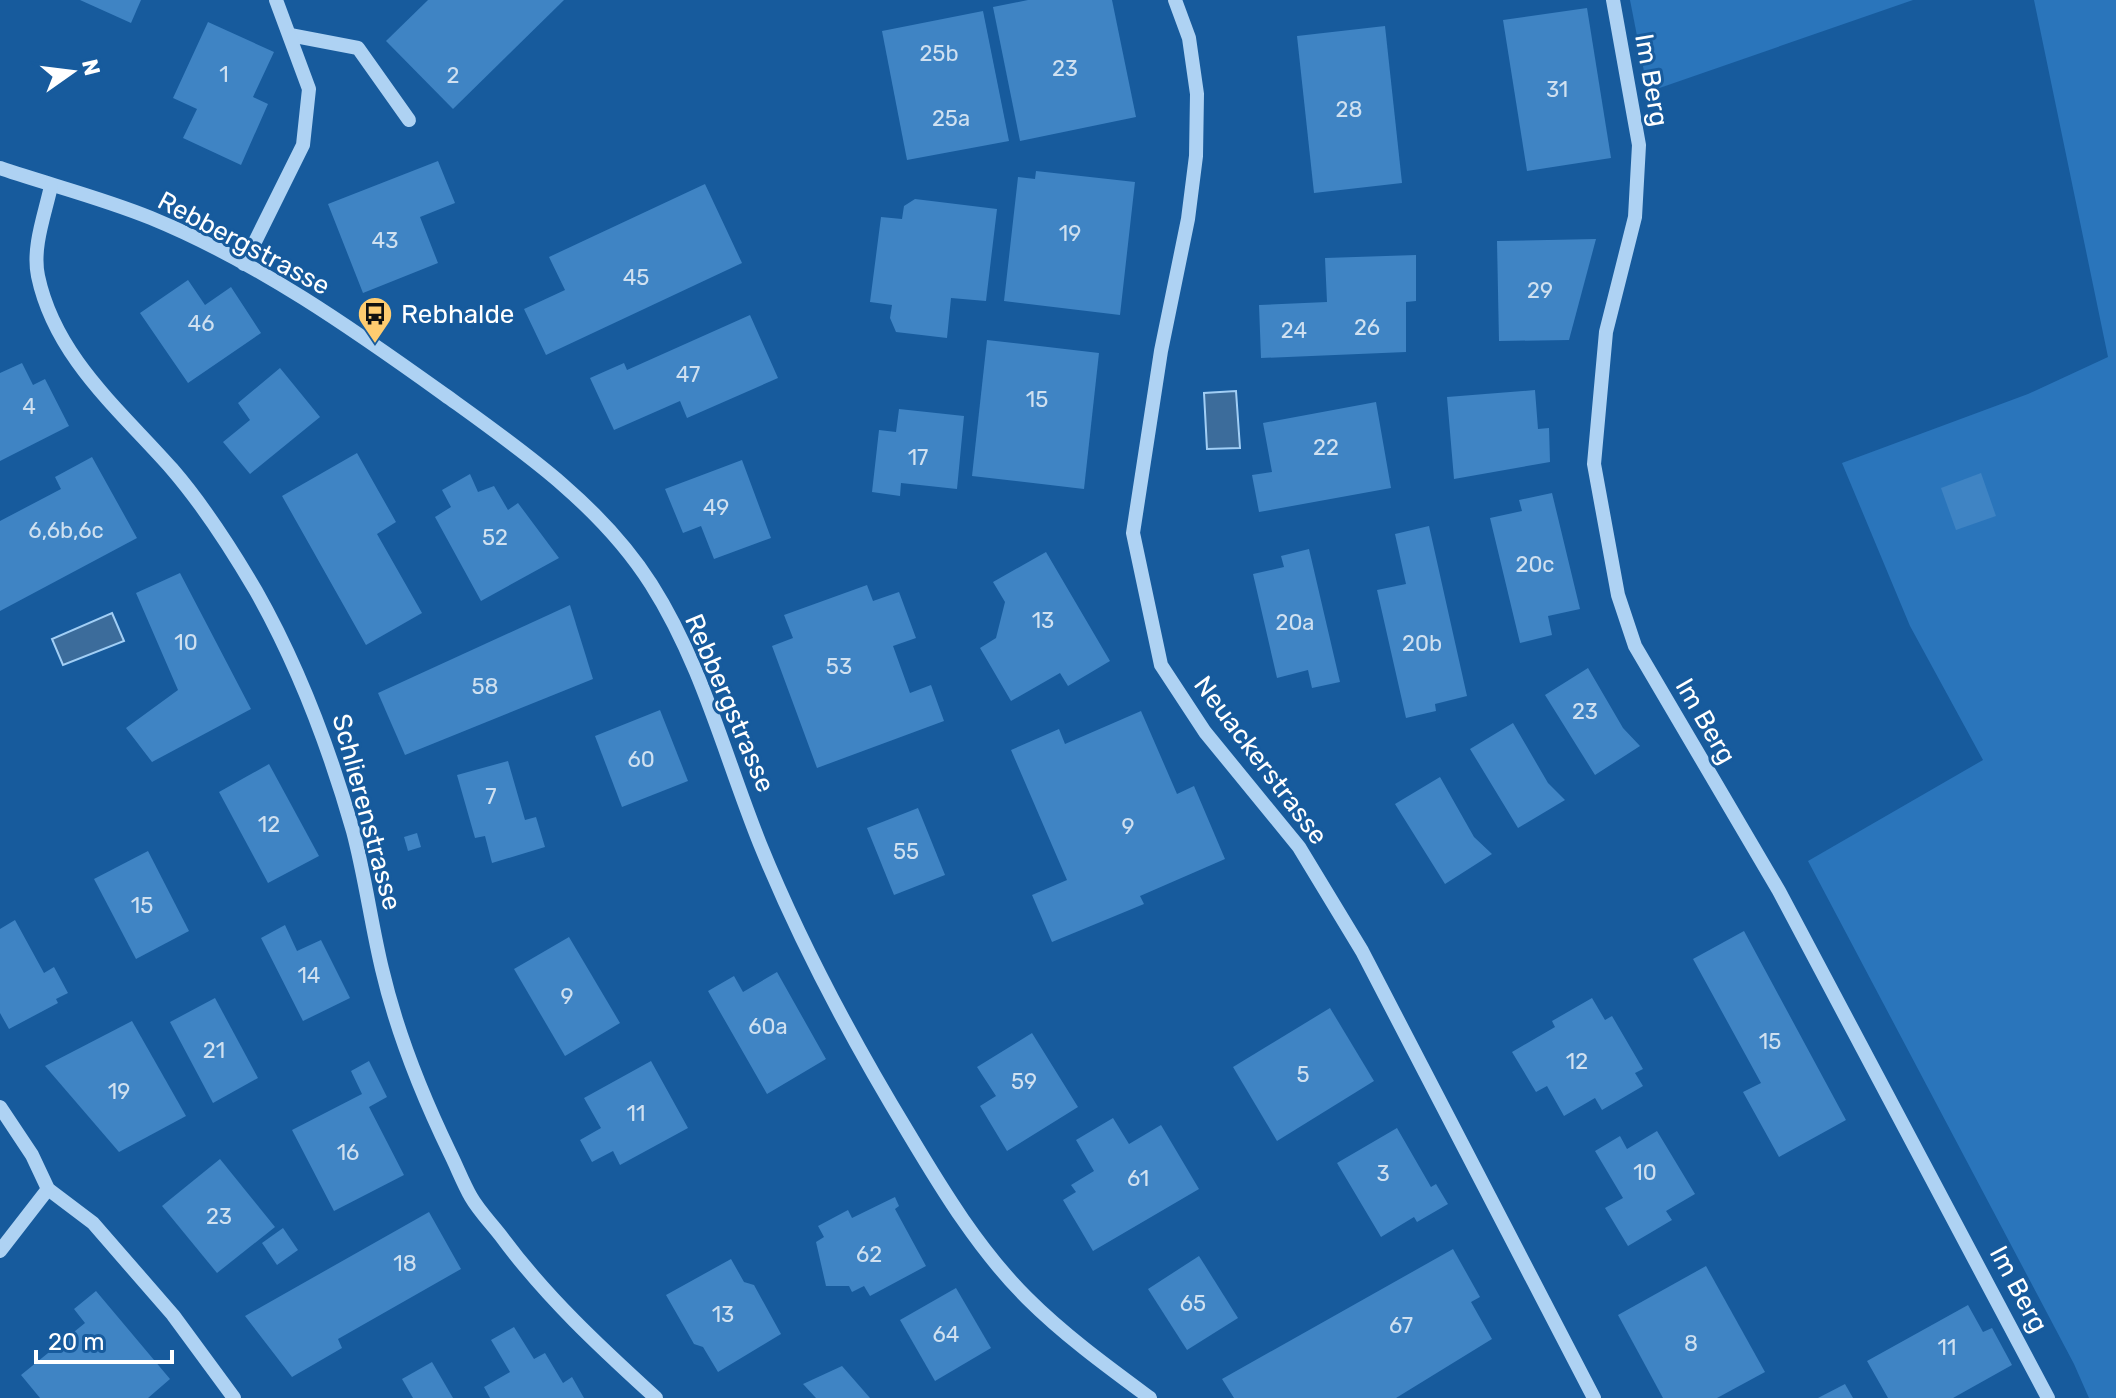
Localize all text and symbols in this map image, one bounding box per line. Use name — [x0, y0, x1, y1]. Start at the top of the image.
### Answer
street label: Im Berg — [1628, 31, 1675, 129]
north arrow — [32, 32, 112, 112]
house number: 25b — [919, 40, 959, 67]
house number: 23 — [1052, 55, 1078, 82]
text: N — [76, 56, 106, 78]
house number: 1 — [219, 61, 229, 88]
house number: 2 — [447, 62, 459, 89]
house number: 31 — [1546, 76, 1568, 103]
house number: 28 — [1336, 96, 1362, 123]
house number: 25a — [932, 105, 970, 132]
street label: Rebbergstrasse — [152, 185, 335, 302]
house number: 19 — [1059, 220, 1081, 247]
house number: 43 — [372, 227, 398, 254]
house number: 45 — [623, 264, 649, 291]
house number: 29 — [1527, 277, 1553, 304]
bus stop icon: Rebhalde — [356, 295, 394, 345]
place label: Rebhalde — [401, 299, 514, 330]
house number: 46 — [188, 310, 214, 337]
house number: 26 — [1354, 314, 1380, 341]
house number: 24 — [1281, 317, 1307, 344]
house number: 47 — [676, 361, 700, 388]
house number: 15 — [1026, 386, 1048, 413]
house number: 4 — [22, 393, 36, 420]
house number: 22 — [1313, 434, 1339, 461]
house number: 17 — [908, 444, 928, 471]
house number: 49 — [703, 494, 729, 521]
house number: 6,6b,6c — [28, 517, 104, 544]
house number: 52 — [482, 524, 508, 551]
house number: 20c — [1515, 551, 1555, 578]
house number: 13 — [1032, 607, 1054, 634]
street label: Rebbergstrasse — [678, 609, 781, 797]
house number: 20a — [1275, 609, 1315, 636]
house number: 10 — [174, 629, 198, 656]
house number: 20b — [1402, 630, 1442, 657]
house number: 53 — [826, 653, 852, 680]
street label: Neuackerstrasse — [1187, 670, 1334, 851]
house number: 58 — [471, 673, 499, 700]
street label: Im Berg — [1669, 673, 1742, 770]
house number: 23 — [1572, 698, 1598, 725]
street label: Schlierenstrasse — [325, 711, 408, 914]
house number: 60 — [627, 746, 655, 773]
house number: 7 — [485, 783, 497, 810]
house number: 12 — [258, 811, 280, 838]
house number: 9 — [1121, 813, 1135, 840]
house number: 55 — [893, 838, 919, 865]
house number: 15 — [131, 892, 153, 919]
house number: 14 — [297, 962, 321, 989]
house number: 9 — [560, 983, 574, 1010]
house number: 60a — [748, 1013, 788, 1040]
house number: 15 — [1759, 1028, 1781, 1055]
house number: 21 — [203, 1037, 225, 1064]
house number: 12 — [1566, 1048, 1588, 1075]
house number: 5 — [1296, 1061, 1310, 1088]
house number: 59 — [1011, 1068, 1037, 1095]
house number: 19 — [108, 1078, 130, 1105]
house number: 11 — [627, 1100, 645, 1127]
house number: 16 — [337, 1139, 359, 1166]
house number: 10 — [1633, 1159, 1657, 1186]
house number: 3 — [1376, 1160, 1390, 1187]
house number: 61 — [1127, 1165, 1149, 1192]
house number: 23 — [206, 1203, 232, 1230]
house number: 62 — [856, 1241, 882, 1268]
street label: Im Berg — [1983, 1241, 2054, 1338]
house number: 18 — [393, 1250, 417, 1277]
house number: 65 — [1180, 1290, 1206, 1317]
house number: 13 — [712, 1301, 734, 1328]
house number: 67 — [1389, 1312, 1413, 1339]
scale bar — [36, 1314, 172, 1364]
house number: 64 — [933, 1321, 959, 1348]
text: 20 m — [48, 1328, 105, 1356]
house number: 8 — [1684, 1330, 1698, 1357]
house number: 11 — [1938, 1334, 1956, 1361]

